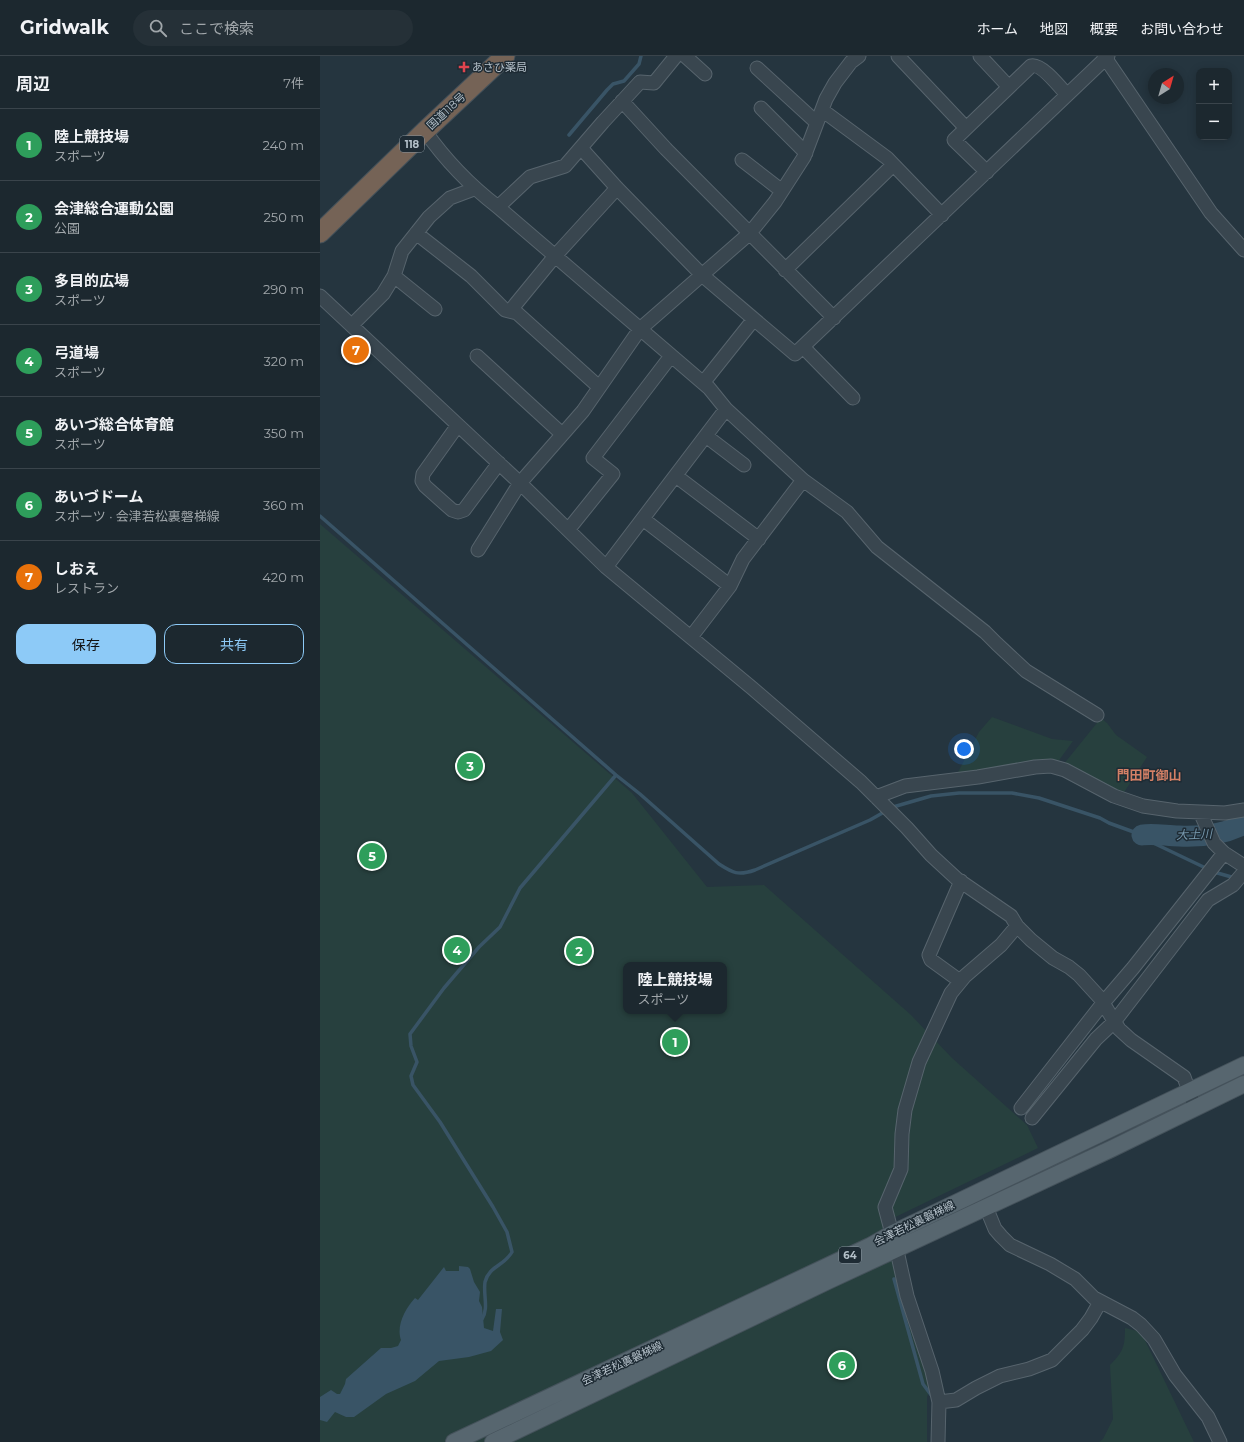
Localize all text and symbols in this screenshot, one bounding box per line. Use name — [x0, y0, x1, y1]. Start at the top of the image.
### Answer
search box — [133, 10, 413, 46]
text: Gridwalk — [20, 16, 109, 39]
icon: search — [147, 17, 169, 39]
text: ここで検索 — [179, 19, 254, 38]
text: ホーム — [976, 20, 1018, 38]
text: 地図 — [1040, 20, 1068, 38]
text: 概要 — [1090, 20, 1118, 38]
text: お問い合わせ — [1140, 20, 1224, 38]
place label: あさひ薬局 — [472, 60, 527, 74]
marker: あさひ薬局 — [459, 62, 469, 72]
north arrow — [1148, 68, 1184, 104]
map controls — [1196, 68, 1232, 140]
button: + — [1196, 68, 1232, 104]
text: 周辺 — [16, 74, 50, 94]
text: 7件 — [283, 75, 304, 91]
street label: 国道118号 — [424, 90, 468, 132]
button: − — [1196, 104, 1232, 140]
text: 陸上競技場 — [54, 127, 129, 146]
road number: 118 — [400, 136, 424, 152]
text: 1 — [26, 137, 32, 153]
text: 240 m — [263, 137, 304, 153]
text: スポーツ — [54, 148, 106, 164]
text: 会津総合運動公園 — [54, 199, 174, 218]
text: 2 — [25, 209, 33, 225]
text: 250 m — [263, 209, 304, 225]
text: 公園 — [54, 220, 80, 236]
text: 多目的広場 — [54, 271, 129, 290]
text: 3 — [25, 281, 33, 297]
text: 290 m — [263, 281, 304, 297]
text: スポーツ — [54, 292, 106, 308]
pin: 7 — [343, 335, 369, 365]
text: 弓道場 — [54, 343, 99, 362]
text: 4 — [25, 353, 33, 369]
text: 320 m — [264, 353, 304, 369]
text: スポーツ — [54, 364, 106, 380]
text: あいづ総合体育館 — [54, 415, 174, 434]
text: 5 — [25, 425, 33, 441]
text: 350 m — [264, 425, 304, 441]
text: スポーツ — [54, 436, 106, 452]
text: あいづドーム — [54, 487, 144, 506]
text: 6 — [25, 497, 33, 513]
text: 360 m — [263, 497, 304, 513]
text: スポーツ · 会津若松裏磐梯線 — [54, 508, 220, 524]
text: しおえ — [54, 559, 99, 578]
text: 7 — [25, 569, 33, 585]
text: 420 m — [262, 569, 304, 585]
text: レストラン — [54, 580, 119, 596]
button: 保存 — [16, 624, 156, 664]
button: 共有 — [164, 624, 304, 664]
your location — [954, 739, 974, 759]
pin: 3 — [457, 751, 483, 781]
district label: 門田町御山 — [1116, 767, 1182, 783]
water label: 大土川 — [1176, 826, 1214, 842]
pin: 5 — [359, 841, 385, 871]
pin: 4 — [444, 935, 470, 965]
pin: 2 — [566, 936, 592, 966]
popup — [623, 962, 727, 1014]
text: 陸上競技場 — [637, 970, 713, 989]
text: スポーツ — [637, 991, 689, 1007]
pin: 1 — [662, 1027, 688, 1057]
street label: 会津若松裏磐梯線 — [871, 1197, 957, 1249]
road number: 64 — [839, 1247, 861, 1263]
street label: 会津若松裏磐梯線 — [579, 1338, 665, 1388]
pin: 6 — [829, 1350, 855, 1380]

